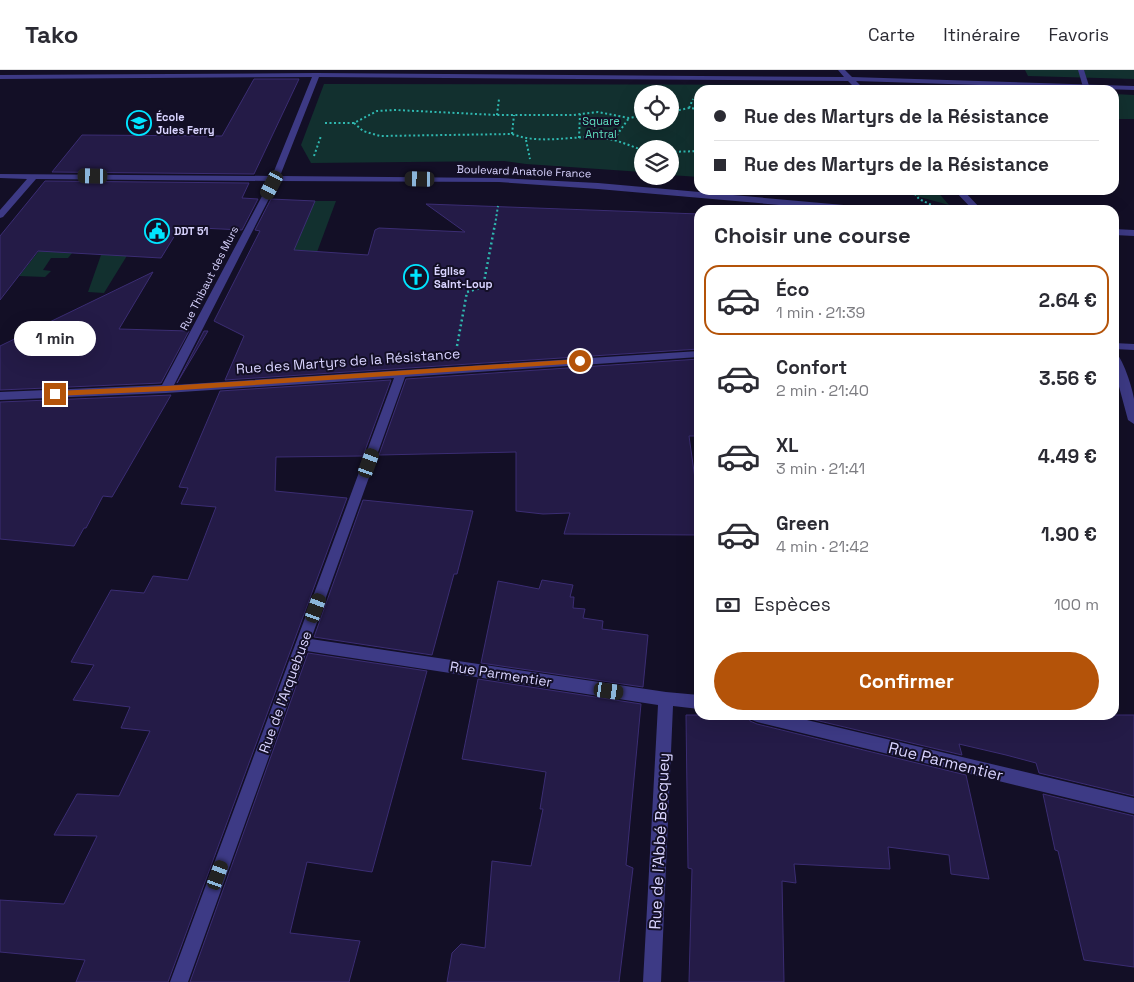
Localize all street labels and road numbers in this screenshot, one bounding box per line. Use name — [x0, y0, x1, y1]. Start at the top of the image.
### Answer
street label: Boulevard Anatole France — [456, 162, 592, 180]
street label: Rue Thibaut des Murs — [177, 223, 241, 332]
street label: Rue des Martyrs de la Résistance — [235, 344, 461, 378]
street label: Rue de l'Arquebuse — [255, 628, 315, 756]
street label: Rue Parmentier — [449, 657, 553, 691]
street label: Rue Parmentier — [886, 737, 1006, 786]
street label: Rue de l'Abbé Becquey — [644, 752, 675, 930]

